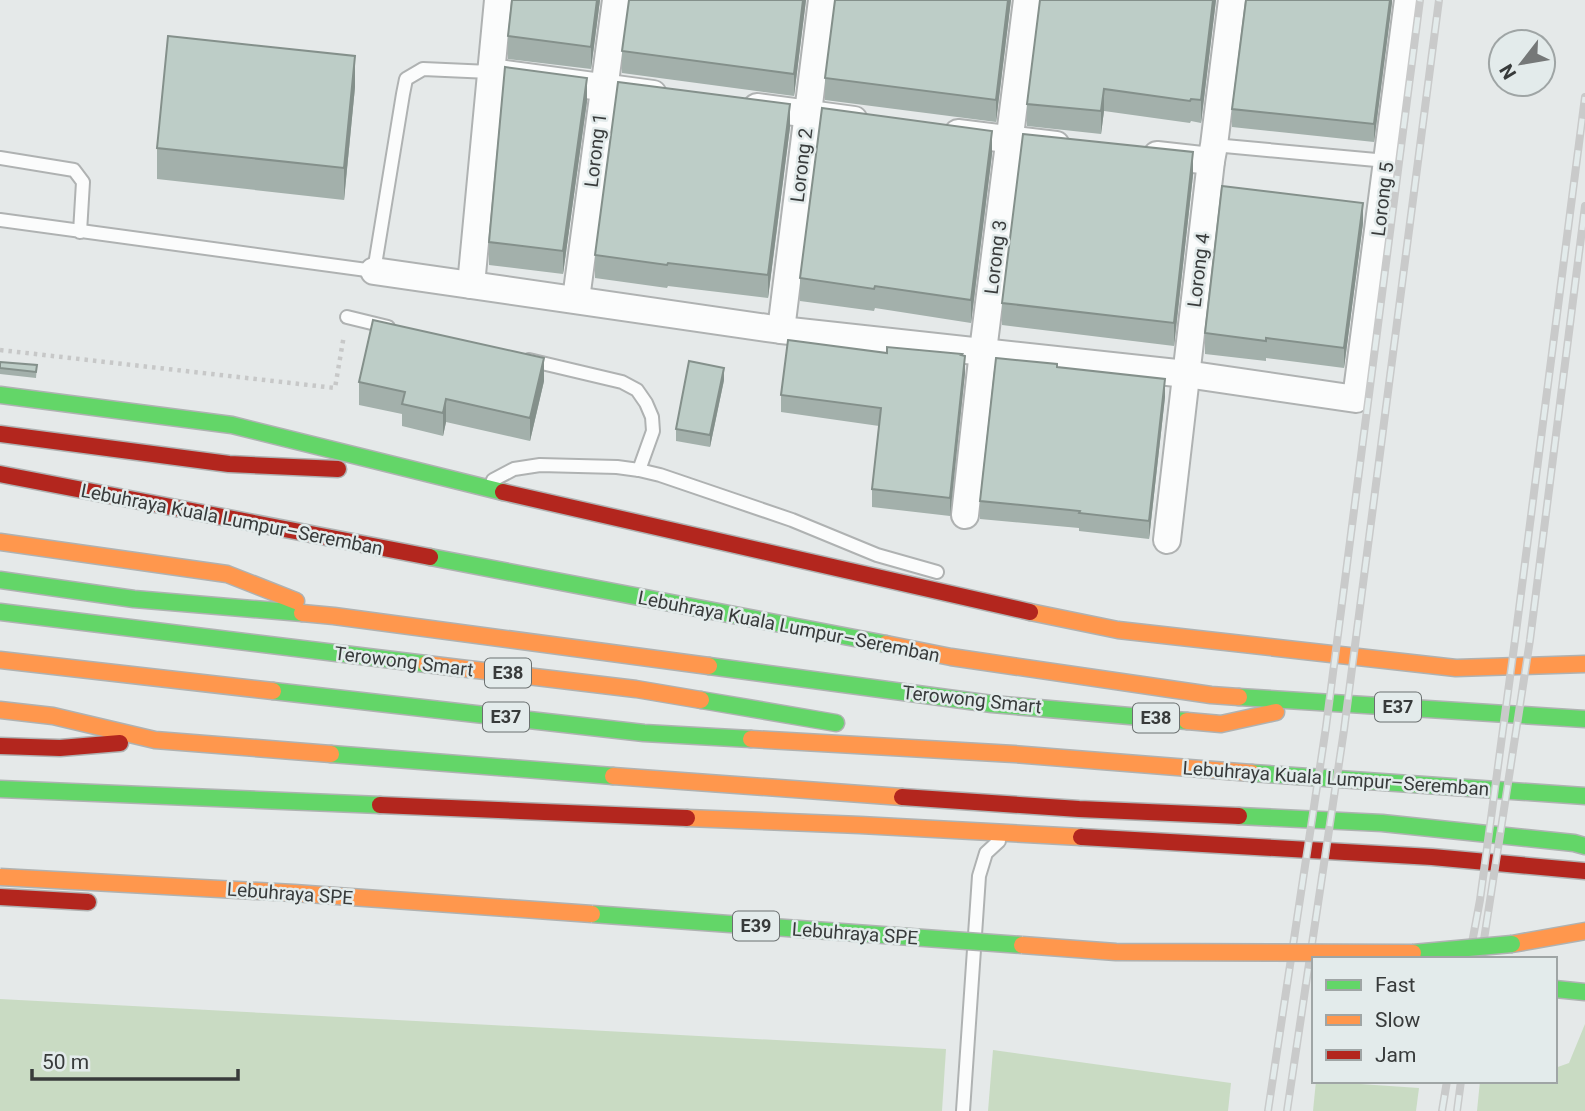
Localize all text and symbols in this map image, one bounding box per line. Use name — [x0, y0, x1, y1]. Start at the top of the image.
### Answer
north arrow — [1487, 28, 1557, 98]
text: N — [1495, 60, 1521, 83]
street label: Lorong 1 — [580, 112, 611, 189]
street label: Lorong 2 — [786, 127, 817, 204]
street label: Lorong 5 — [1367, 161, 1398, 238]
street label: Lorong 3 — [980, 219, 1011, 296]
street label: Lorong 4 — [1183, 231, 1215, 309]
street label: Lebuhraya Kuala Lumpur–Seremban — [79, 479, 385, 560]
street label: Lebuhraya Kuala Lumpur–Seremban — [636, 586, 942, 667]
street label: Terowong Smart — [333, 642, 475, 681]
road number: E38 — [485, 658, 531, 688]
street label: Terowong Smart — [901, 681, 1043, 718]
road number: E37 — [1375, 692, 1421, 722]
road number: E37 — [483, 702, 529, 732]
road number: E38 — [1133, 704, 1179, 732]
street label: Lebuhraya Kuala Lumpur–Seremban — [1182, 756, 1490, 801]
street label: Lebuhraya SPE — [226, 878, 354, 909]
road number: E39 — [733, 911, 779, 940]
street label: Lebuhraya SPE — [791, 918, 919, 949]
legend — [1312, 957, 1557, 1083]
text: Fast — [1375, 973, 1416, 997]
text: Slow — [1375, 1008, 1421, 1032]
scale bar — [32, 1038, 238, 1082]
text: Jam — [1375, 1043, 1416, 1067]
text: 50 m — [42, 1050, 89, 1074]

